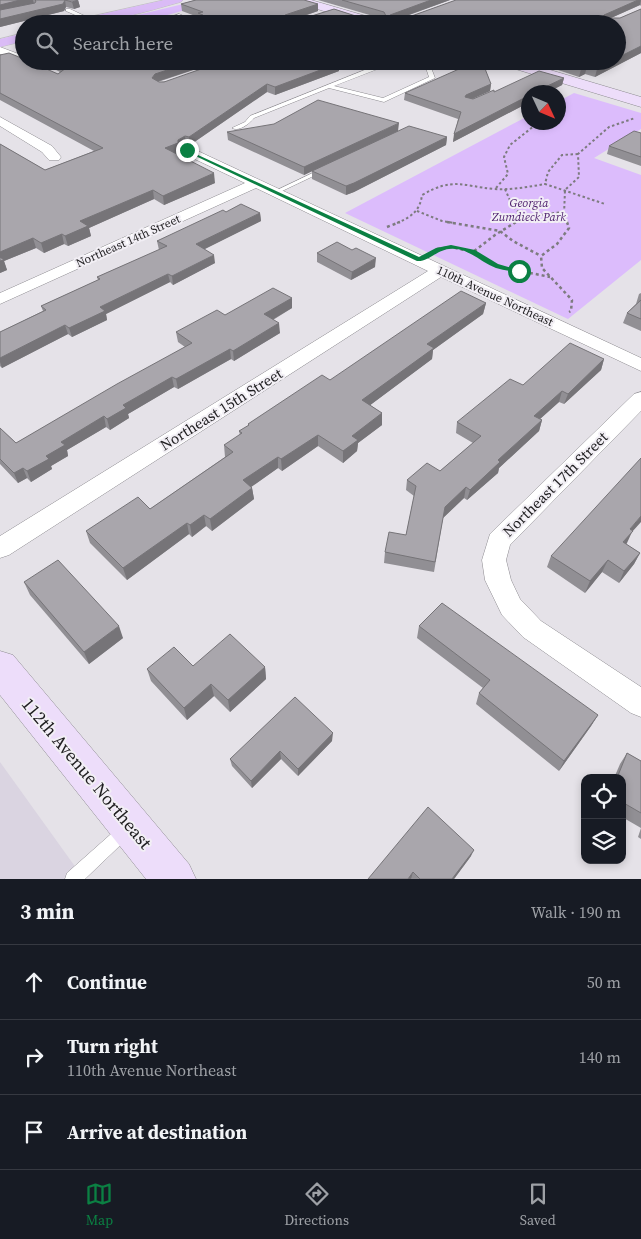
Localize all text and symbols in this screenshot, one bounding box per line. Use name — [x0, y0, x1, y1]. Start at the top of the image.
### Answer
search box — [15, 15, 626, 70]
icon: search — [33, 29, 61, 57]
text: Search here — [73, 30, 173, 56]
north arrow — [521, 85, 566, 130]
route end — [176, 139, 199, 162]
park label: Georgia Zumdieck Park — [491, 195, 566, 225]
street label: Northeast 14th Street — [73, 211, 183, 271]
route start — [508, 260, 531, 283]
street label: 110th Avenue Northeast — [434, 262, 556, 330]
street label: Northeast 15th Street — [156, 363, 286, 455]
street label: Northeast 17th Street — [498, 427, 612, 541]
street label: 112th Avenue Northeast — [16, 692, 158, 854]
map controls — [581, 774, 626, 864]
button: locate — [581, 774, 626, 819]
button: layers — [581, 819, 626, 864]
text: 3 min — [20, 897, 75, 926]
text: Walk · 190 m — [531, 901, 621, 923]
icon: ahead — [20, 968, 48, 996]
text: Continue — [67, 969, 147, 995]
text: 50 m — [587, 971, 621, 993]
text: Turn right — [67, 1033, 158, 1059]
icon: right — [20, 1043, 48, 1071]
text: 140 m — [579, 1046, 621, 1068]
text: 110th Avenue Northeast — [67, 1059, 236, 1081]
icon: arrive — [20, 1118, 48, 1146]
text: Arrive at destination — [67, 1119, 247, 1145]
tab: Map — [85, 1180, 113, 1230]
tab: Directions — [284, 1180, 349, 1230]
tab: Saved — [520, 1180, 556, 1230]

